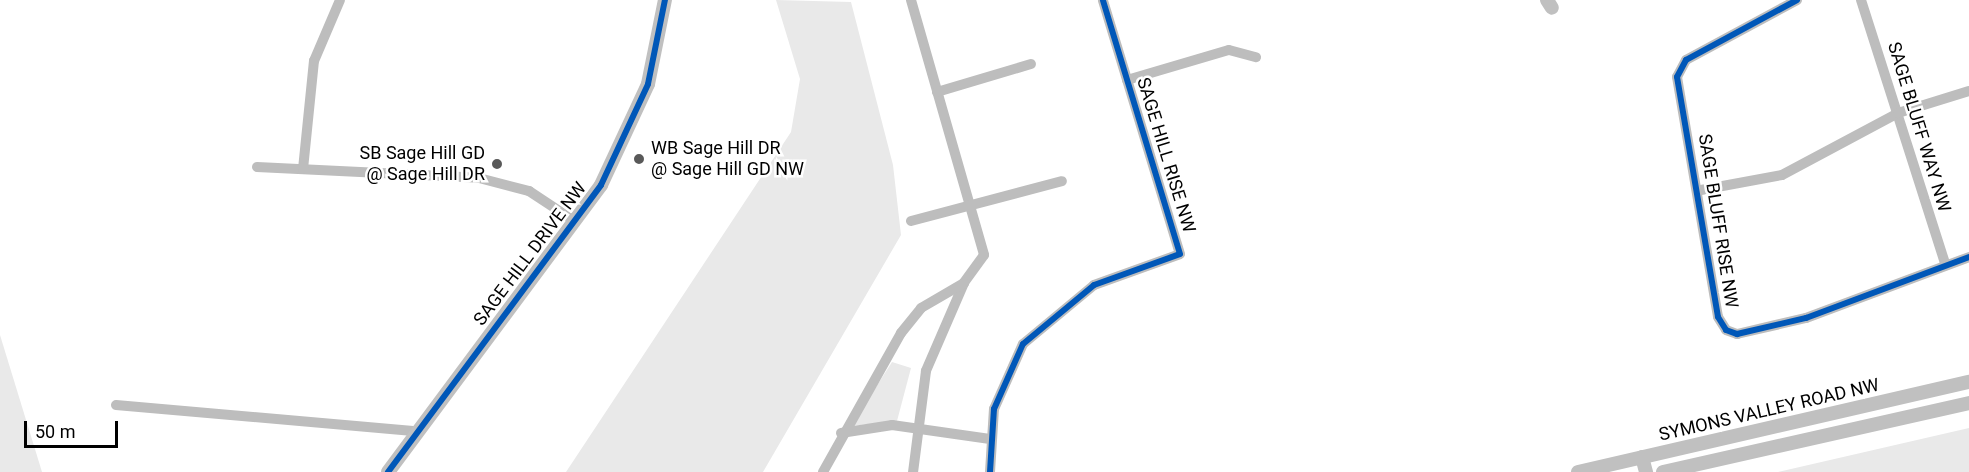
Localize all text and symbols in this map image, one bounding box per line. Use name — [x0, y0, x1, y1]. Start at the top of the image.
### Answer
street label: SAGE BLUFF WAY NW — [1883, 40, 1955, 214]
street label: SAGE HILL RISE NW — [1132, 75, 1200, 235]
street label: SAGE BLUFF RISE NW — [1694, 132, 1742, 310]
place label: WB Sage Hill DR @ Sage Hill GD NW — [651, 138, 804, 180]
place label: SB Sage Hill GD @ Sage Hill DR — [360, 143, 485, 186]
marker: WB Sage Hill DR @ Sage Hill GD NW — [632, 152, 646, 166]
marker: SB Sage Hill GD @ Sage Hill DR — [490, 157, 504, 171]
street label: SAGE HILL DRIVE NW — [469, 178, 591, 330]
street label: SYMONS VALLEY ROAD NW — [1657, 374, 1881, 446]
scale bar — [27, 409, 122, 447]
text: 50 m — [35, 421, 75, 442]

